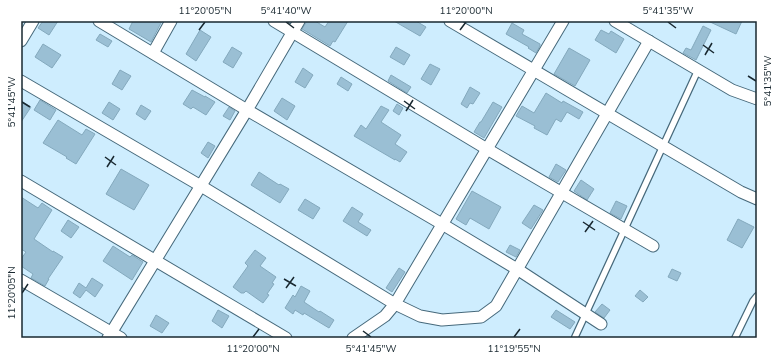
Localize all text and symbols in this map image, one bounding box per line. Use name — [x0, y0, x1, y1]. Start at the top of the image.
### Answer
text: 11°20'05"N — [178, 4, 232, 18]
text: 5°41'40"W — [261, 4, 311, 18]
text: 11°20'00"N — [439, 4, 493, 18]
text: 5°41'35"W — [643, 4, 693, 18]
text: 5°41'35"W — [761, 56, 775, 106]
text: 5°41'45"W — [5, 77, 19, 127]
text: 11°20'05"N — [5, 266, 19, 320]
text: 11°20'00"N — [226, 342, 280, 356]
text: 5°41'45"W — [346, 342, 396, 356]
text: 11°19'55"N — [487, 342, 541, 356]

